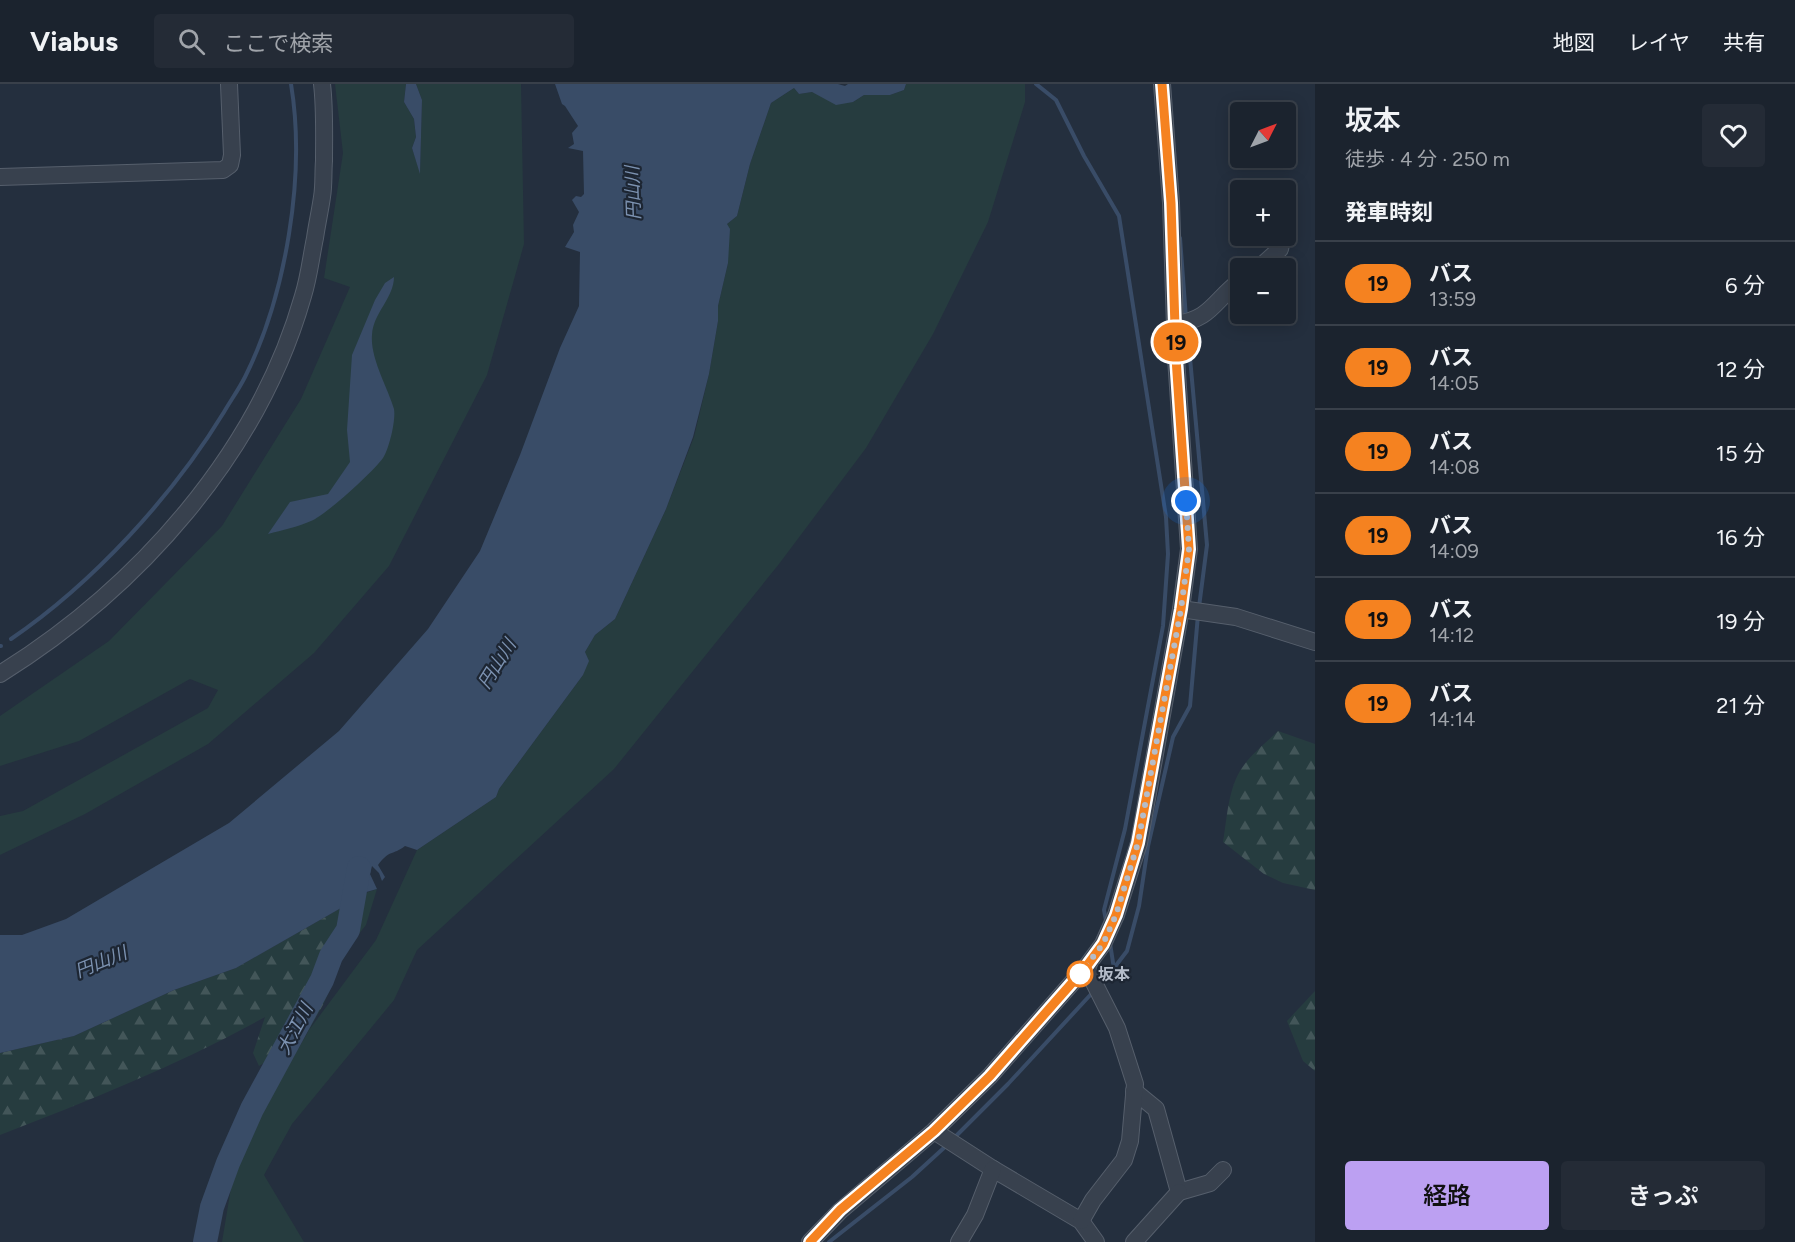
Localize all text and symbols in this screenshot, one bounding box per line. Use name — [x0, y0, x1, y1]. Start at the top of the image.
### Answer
search box — [154, 14, 574, 68]
text: Viabus — [30, 24, 118, 58]
icon: search — [175, 25, 208, 58]
text: ここで検索 — [223, 30, 333, 57]
text: 地図 — [1553, 30, 1595, 55]
text: レイヤ — [1628, 30, 1690, 55]
text: 共有 — [1723, 30, 1765, 55]
north arrow — [1230, 102, 1296, 168]
map controls — [1230, 102, 1296, 324]
text: 坂本 — [1345, 103, 1401, 137]
button: heart — [1702, 104, 1765, 167]
text: 徒歩 · 4 分 · 250 m — [1345, 147, 1510, 171]
water label: 円山川 — [621, 164, 645, 220]
button: + — [1230, 180, 1296, 246]
text: 発車時刻 — [1345, 199, 1433, 226]
button: − — [1230, 258, 1296, 324]
text: バス — [1429, 260, 1473, 287]
text: 19 — [1367, 271, 1389, 296]
text: 6 分 — [1725, 272, 1765, 299]
text: 13:59 — [1429, 287, 1476, 311]
line badge: 19 — [1149, 322, 1203, 362]
text: 19 — [1165, 330, 1187, 355]
text: バス — [1429, 344, 1473, 371]
text: 19 — [1367, 355, 1389, 380]
text: 12 分 — [1716, 356, 1765, 383]
text: 14:05 — [1429, 371, 1479, 395]
text: バス — [1429, 428, 1473, 455]
text: 19 — [1367, 439, 1389, 464]
text: 15 分 — [1716, 440, 1765, 467]
text: 14:08 — [1429, 455, 1480, 479]
your location — [1171, 486, 1201, 516]
text: バス — [1429, 512, 1473, 539]
text: 19 — [1367, 523, 1389, 548]
text: 16 分 — [1716, 524, 1765, 551]
text: 14:09 — [1429, 539, 1479, 563]
text: バス — [1429, 596, 1473, 623]
text: 19 — [1367, 607, 1389, 632]
text: 19 分 — [1716, 608, 1765, 635]
text: 14:12 — [1429, 623, 1474, 647]
water label: 円山川 — [473, 634, 522, 693]
text: バス — [1429, 680, 1473, 707]
text: 19 — [1367, 691, 1389, 716]
text: 21 分 — [1716, 692, 1765, 719]
text: 14:14 — [1429, 707, 1475, 731]
water label: 円山川 — [72, 941, 132, 982]
marker: 坂本 — [1067, 961, 1093, 987]
place label: 坂本 — [1098, 965, 1130, 984]
water label: 大江川 — [273, 998, 318, 1058]
button: 経路 — [1345, 1161, 1549, 1230]
button: きっぷ — [1561, 1161, 1765, 1230]

